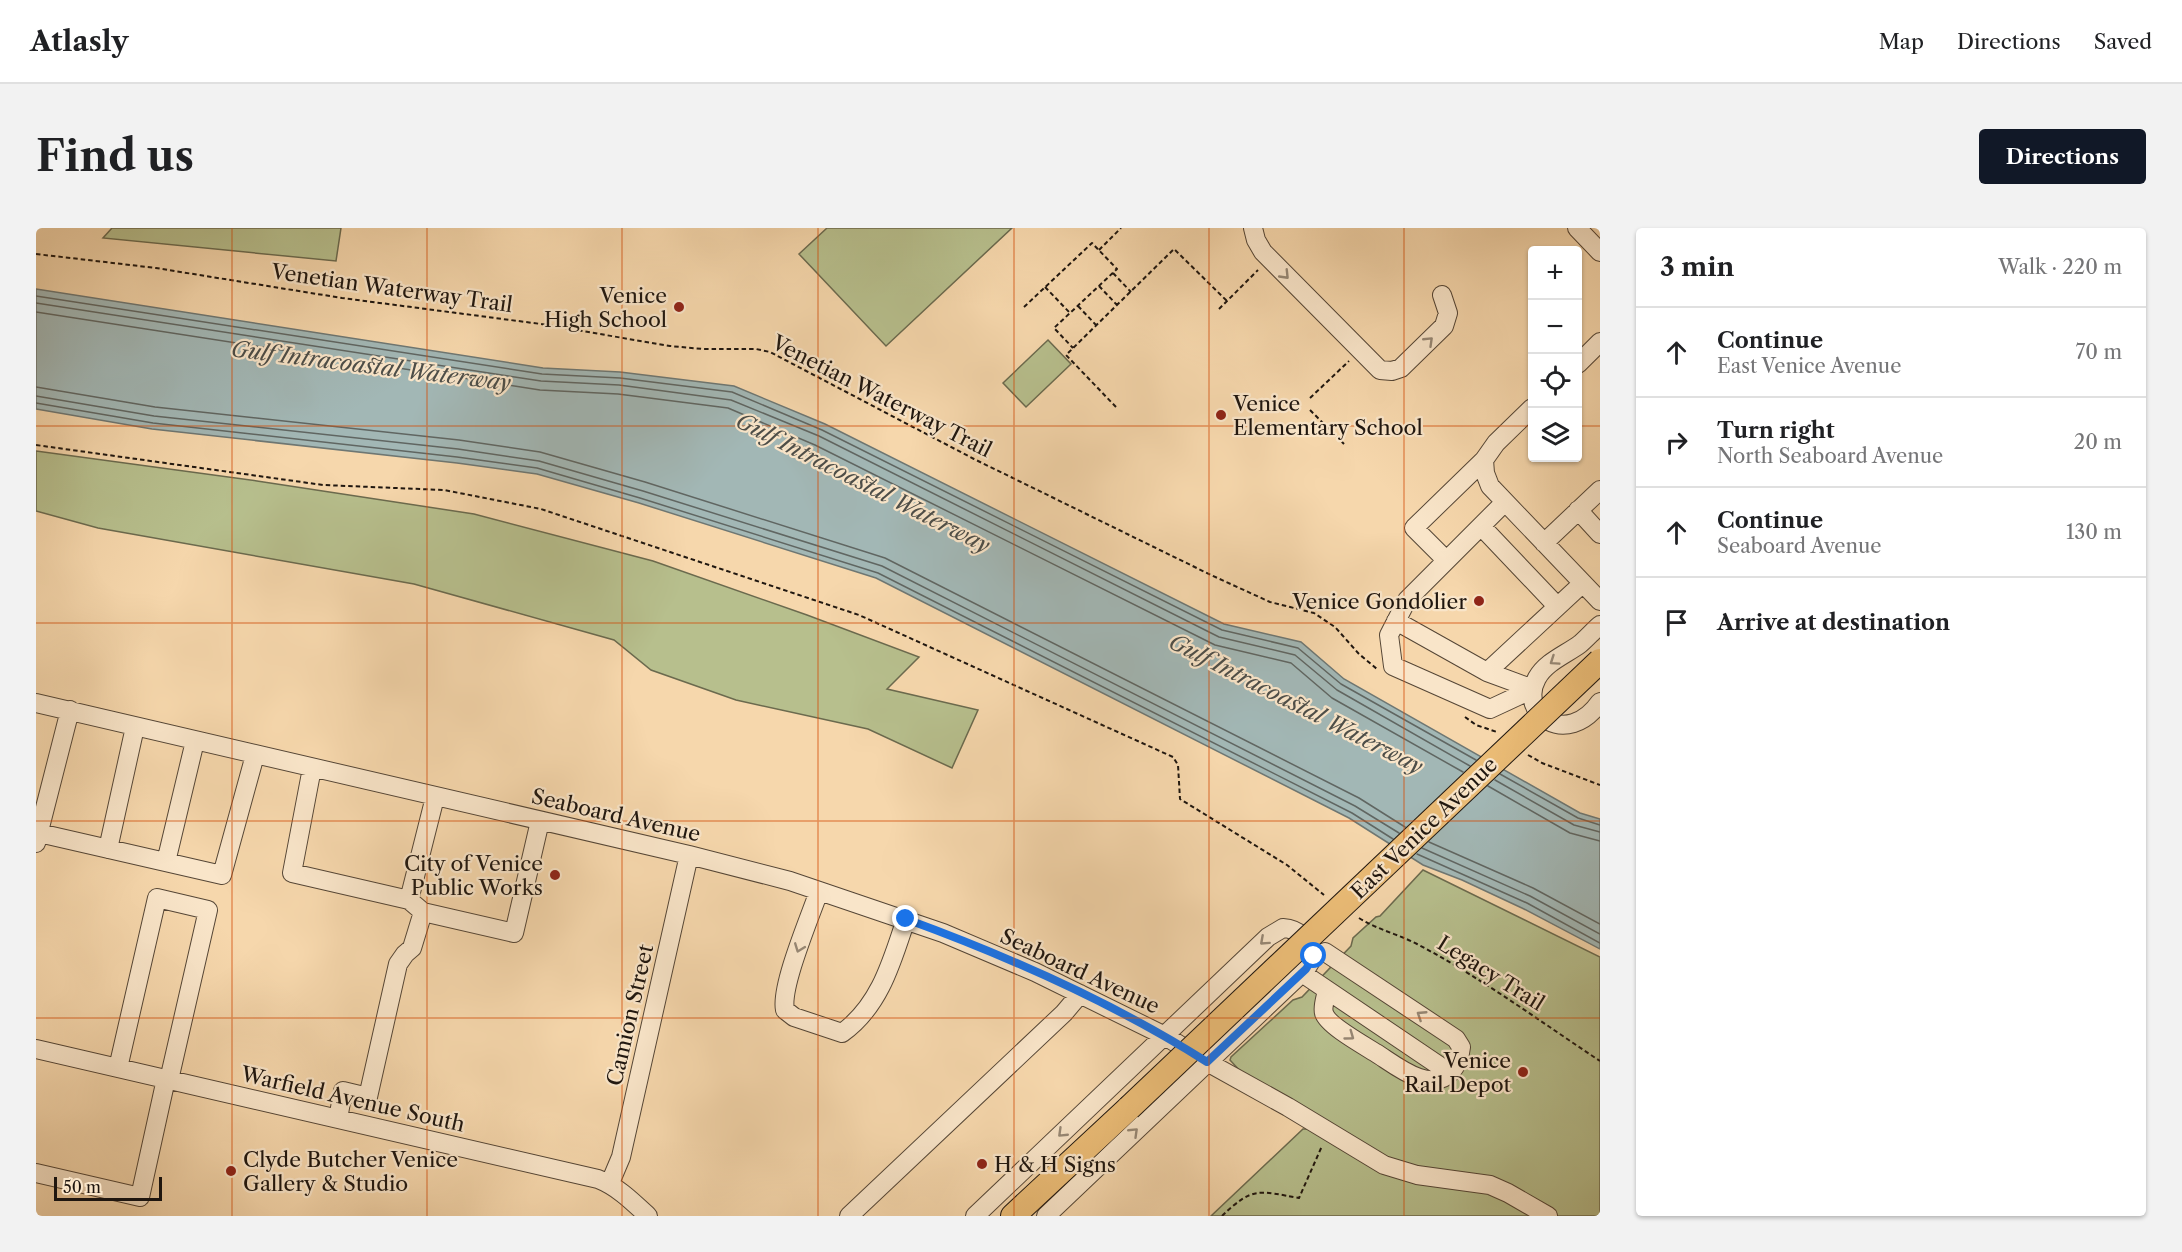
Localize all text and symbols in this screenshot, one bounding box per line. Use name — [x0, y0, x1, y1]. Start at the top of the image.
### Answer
text: Atlasly — [30, 24, 129, 58]
text: Map — [1879, 29, 1924, 54]
text: Directions — [1957, 29, 2061, 54]
text: Saved — [2094, 29, 2152, 54]
button: Directions — [1979, 129, 2146, 184]
text: Find us — [36, 130, 194, 182]
map controls — [1528, 246, 1582, 462]
button: + — [1528, 246, 1582, 300]
text: 3 min — [1660, 251, 1734, 283]
text: Walk · 220 m — [1998, 255, 2122, 279]
street label: Venetian Waterway Trail — [269, 259, 514, 317]
one-way arrow — [1278, 267, 1289, 278]
place label: Venice High School — [544, 283, 667, 332]
marker: Venice High School — [672, 300, 686, 314]
button: − — [1528, 300, 1582, 354]
text: Continue — [1717, 327, 1823, 354]
street label: Venetian Waterway Trail — [767, 329, 996, 462]
water label: Gulf Intracoastal Waterway — [229, 335, 513, 397]
icon: ahead — [1660, 336, 1693, 369]
one-way arrow — [1423, 337, 1433, 348]
text: 70 m — [2076, 340, 2122, 364]
button: locate — [1528, 354, 1582, 408]
text: East Venice Avenue — [1717, 354, 1901, 378]
place label: Venice Elementary School — [1232, 391, 1423, 440]
water label: Gulf Intracoastal Waterway — [731, 407, 995, 559]
marker: Venice Elementary School — [1214, 408, 1228, 422]
button: layers — [1528, 408, 1582, 462]
text: Turn right — [1717, 417, 1835, 444]
icon: right — [1660, 426, 1693, 459]
text: 20 m — [2074, 430, 2122, 454]
text: North Seaboard Avenue — [1717, 444, 1943, 468]
text: Continue — [1717, 507, 1823, 534]
icon: ahead — [1660, 516, 1693, 549]
text: 130 m — [2066, 520, 2122, 544]
text: Seaboard Avenue — [1717, 534, 1882, 558]
place label: Venice Gondolier — [1291, 589, 1467, 614]
marker: Venice Gondolier — [1472, 594, 1486, 608]
icon: arrive — [1660, 606, 1693, 639]
text: Arrive at destination — [1717, 609, 1950, 636]
water label: Gulf Intracoastal Waterway — [1164, 628, 1428, 780]
one-way arrow — [1550, 654, 1561, 665]
street label: East Venice Avenue — [1346, 752, 1502, 904]
street label: Seaboard Avenue — [529, 783, 703, 847]
place label: City of Venice Public Works — [404, 851, 543, 900]
marker: City of Venice Public Works — [548, 868, 562, 882]
route end — [892, 905, 918, 931]
street label: Seaboard Avenue — [996, 923, 1164, 1019]
street label: Legacy Trail — [1433, 930, 1549, 1016]
one-way arrow — [1261, 934, 1271, 945]
street label: Camion Street — [602, 941, 659, 1088]
one-way arrow — [793, 942, 806, 953]
route start — [1300, 942, 1326, 968]
one-way arrow — [1417, 1011, 1428, 1022]
one-way arrow — [1343, 1029, 1354, 1040]
place label: Venice Rail Depot — [1404, 1048, 1512, 1097]
street label: Warfield Avenue South — [238, 1061, 467, 1137]
marker: Venice Rail Depot — [1516, 1065, 1530, 1079]
one-way arrow — [1059, 1126, 1069, 1137]
one-way arrow — [1127, 1128, 1138, 1139]
place label: Clyde Butcher Venice Gallery & Studio — [243, 1147, 458, 1196]
place label: H & H Signs — [994, 1152, 1116, 1177]
marker: H & H Signs — [975, 1157, 989, 1171]
marker: Clyde Butcher Venice Gallery & Studio — [224, 1164, 238, 1178]
scale bar — [54, 1174, 162, 1202]
text: 50 m — [63, 1177, 101, 1197]

